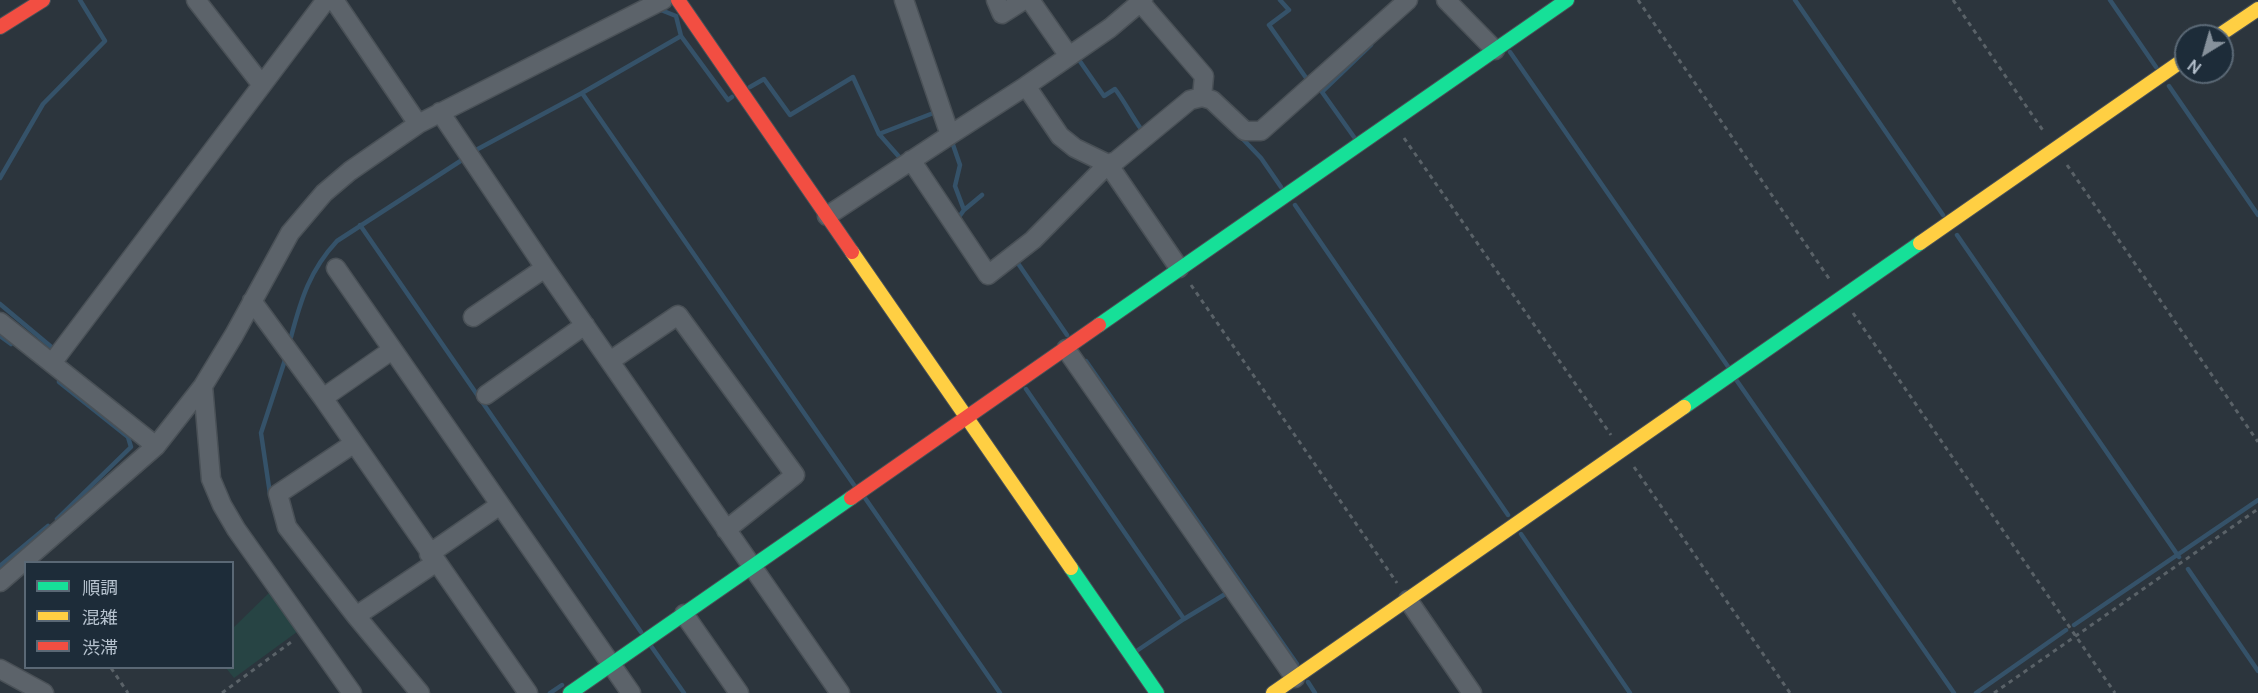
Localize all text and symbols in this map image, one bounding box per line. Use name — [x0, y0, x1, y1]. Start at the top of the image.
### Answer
north arrow — [2174, 24, 2234, 84]
text: N — [2183, 55, 2206, 79]
legend — [24, 561, 234, 669]
text: 順調 — [82, 575, 118, 599]
text: 混雑 — [82, 605, 118, 629]
text: 渋滞 — [82, 635, 118, 659]

